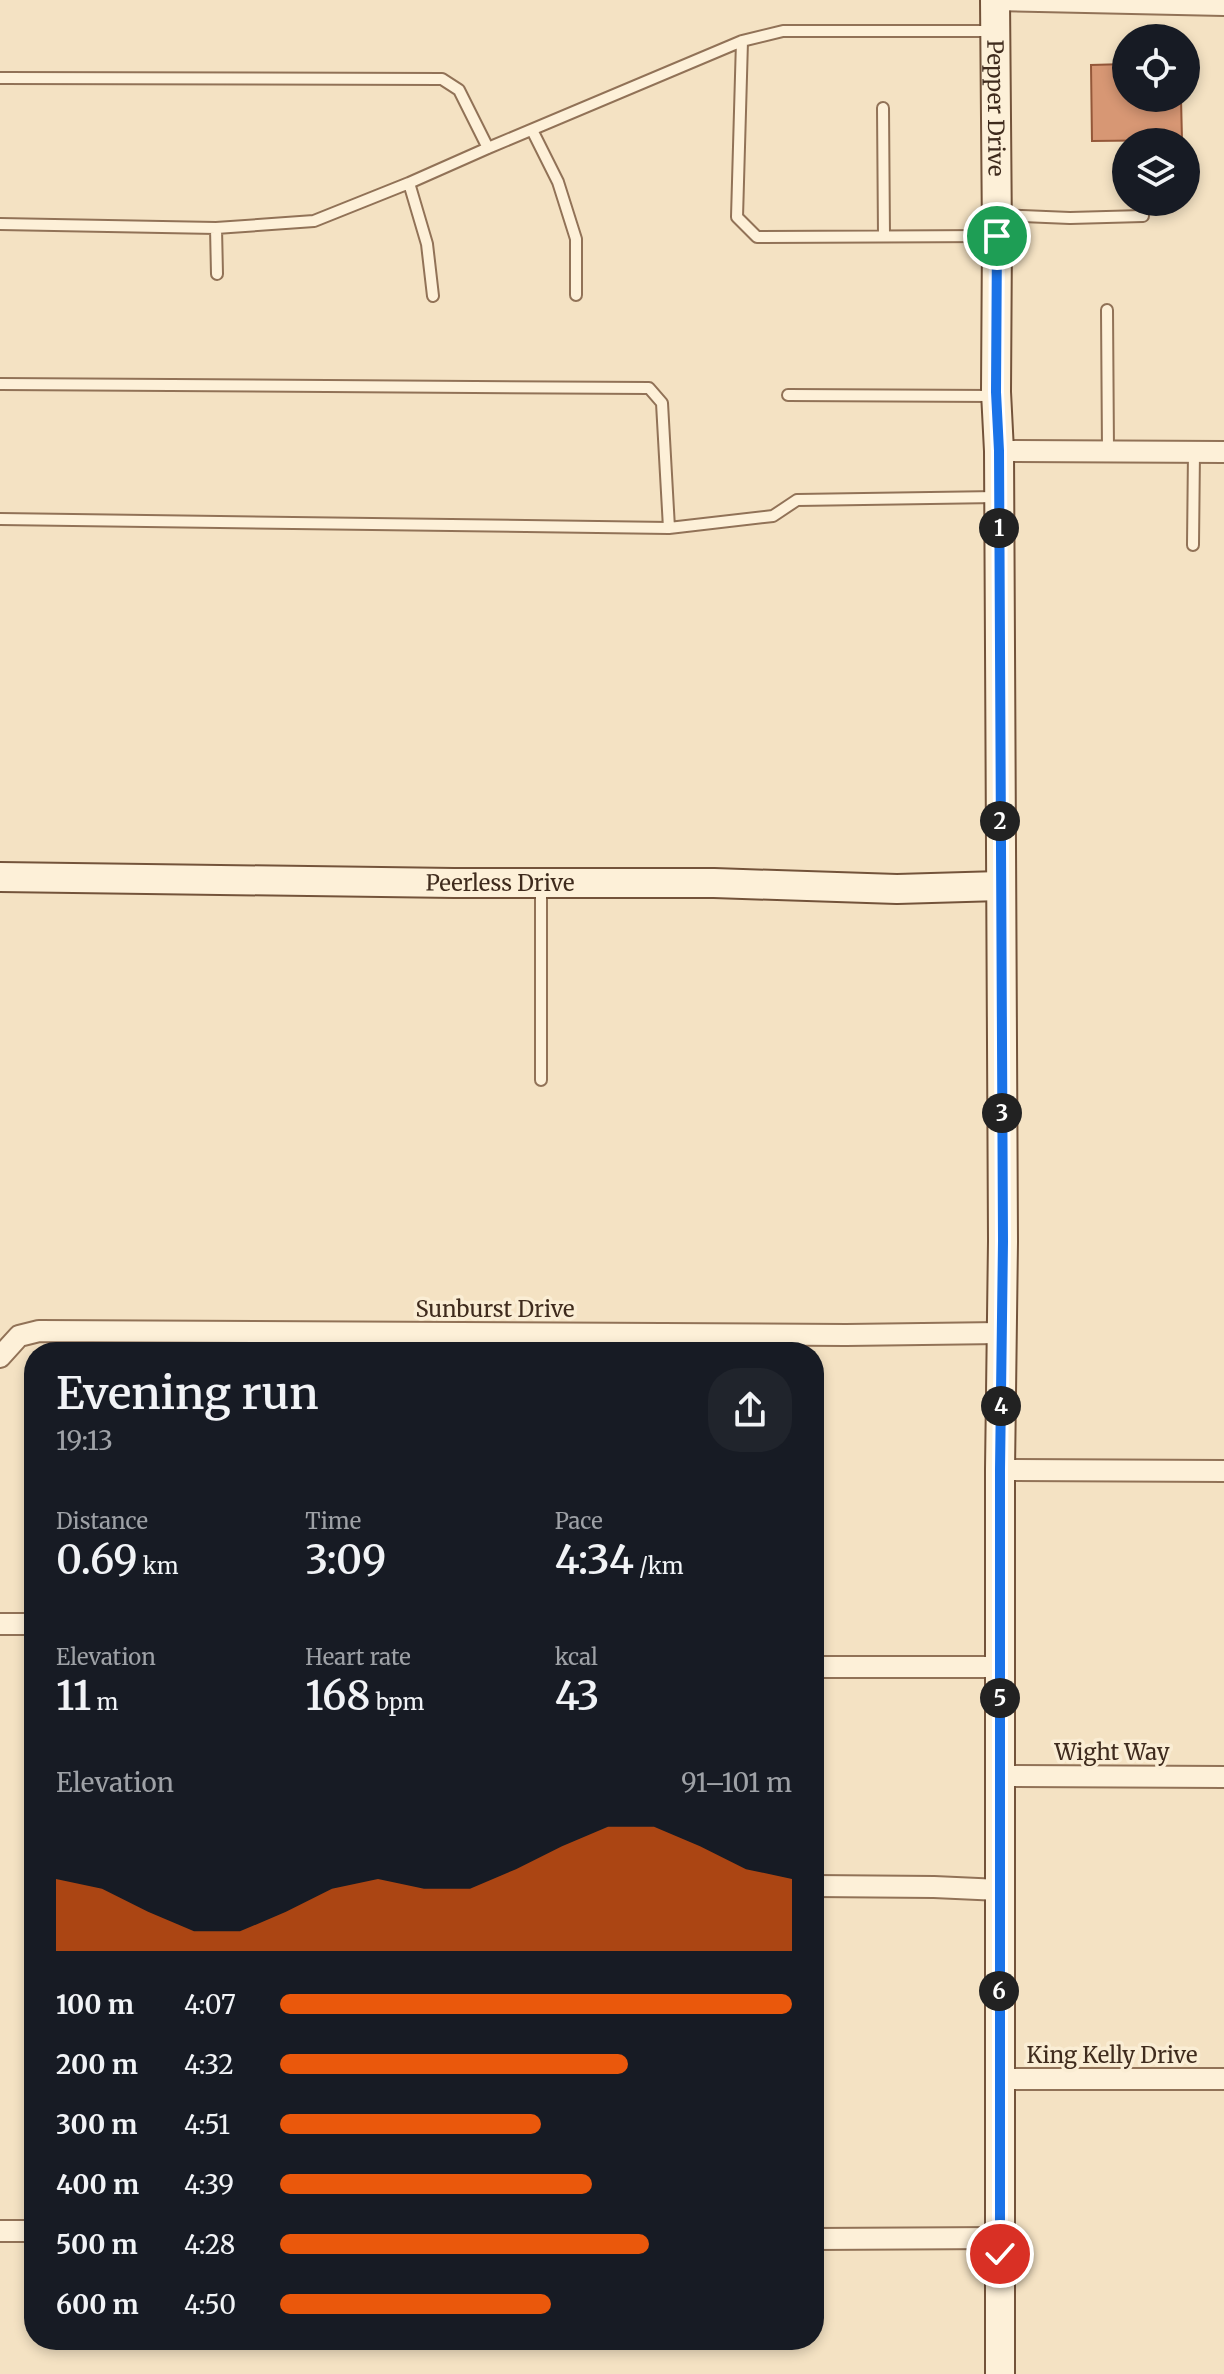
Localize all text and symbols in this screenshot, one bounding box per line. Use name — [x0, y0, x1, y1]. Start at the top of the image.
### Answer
map controls — [1112, 24, 1200, 216]
button: locate — [1112, 24, 1200, 112]
street label: Pepper Drive — [981, 40, 1010, 176]
button: layers — [1112, 128, 1200, 216]
pin — [963, 202, 1031, 270]
icon: arrive — [975, 214, 1019, 258]
pin: 1 — [979, 508, 1019, 548]
text: 1 — [994, 514, 1004, 542]
pin: 2 — [980, 801, 1020, 841]
text: 2 — [994, 807, 1006, 835]
street label: Peerless Drive — [425, 869, 574, 897]
pin: 3 — [982, 1093, 1022, 1133]
text: 3 — [996, 1099, 1008, 1127]
street label: Sunburst Drive — [415, 1295, 575, 1323]
text: Evening run — [56, 1366, 319, 1421]
button: share — [708, 1368, 792, 1452]
pin: 4 — [981, 1386, 1021, 1426]
text: 4 — [994, 1392, 1008, 1420]
text: 19:13 — [56, 1424, 113, 1457]
text: Distance — [56, 1507, 148, 1535]
text: Time — [305, 1507, 361, 1535]
text: Pace — [555, 1507, 603, 1535]
text: 0.69 — [56, 1535, 138, 1585]
text: 3:09 — [305, 1535, 386, 1585]
text: 4:34 — [555, 1535, 634, 1585]
text: km — [138, 1552, 179, 1580]
text: /km — [634, 1552, 684, 1580]
text: Elevation — [56, 1643, 156, 1671]
text: Heart rate — [305, 1643, 411, 1671]
text: kcal — [555, 1643, 598, 1671]
text: 11 — [56, 1671, 91, 1721]
text: 168 — [305, 1671, 370, 1721]
text: 43 — [555, 1671, 599, 1721]
pin: 5 — [980, 1678, 1020, 1718]
text: 5 — [994, 1684, 1006, 1712]
text: m — [91, 1688, 118, 1716]
text: bpm — [370, 1688, 424, 1716]
street label: Wight Way — [1054, 1738, 1170, 1766]
text: Elevation — [56, 1766, 174, 1799]
text: 91–101 m — [681, 1766, 792, 1799]
pin: 6 — [979, 1971, 1019, 2011]
text: 6 — [992, 1977, 1006, 2005]
text: 100 m — [56, 1988, 134, 2021]
text: 4:07 — [184, 1988, 236, 2021]
street label: King Kelly Drive — [1027, 2041, 1197, 2069]
text: 200 m — [56, 2048, 138, 2081]
text: 4:32 — [184, 2048, 234, 2081]
text: 300 m — [56, 2108, 137, 2141]
text: 4:51 — [184, 2108, 230, 2141]
text: 400 m — [56, 2168, 139, 2201]
text: 4:39 — [184, 2168, 234, 2201]
pin — [966, 2220, 1034, 2288]
text: 500 m — [56, 2228, 138, 2261]
text: 4:28 — [184, 2228, 235, 2261]
icon: check — [978, 2232, 1022, 2276]
text: 600 m — [56, 2288, 139, 2321]
text: 4:50 — [184, 2288, 236, 2321]

